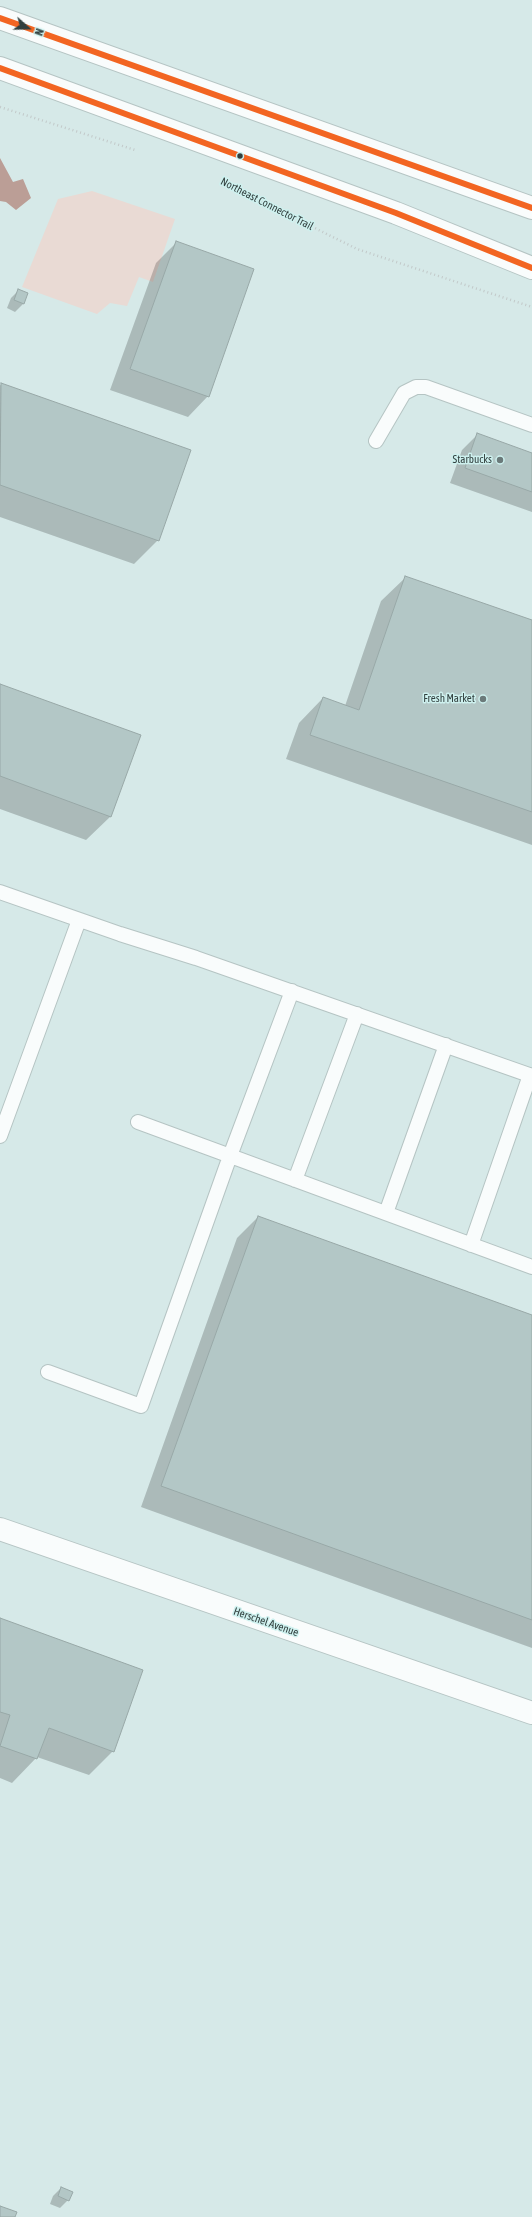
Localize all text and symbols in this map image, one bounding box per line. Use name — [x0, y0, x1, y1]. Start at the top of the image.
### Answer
north arrow — [8, 8, 48, 48]
text: N — [33, 27, 46, 37]
unlabelled marker — [235, 151, 245, 161]
street label: Northeast Connector Trail — [218, 175, 316, 233]
place label: Starbucks — [453, 453, 492, 467]
marker: Starbucks — [495, 455, 505, 465]
place label: Fresh Market — [423, 692, 475, 706]
marker: Fresh Market — [478, 694, 488, 704]
street label: Herschel Avenue — [232, 1605, 300, 1639]

